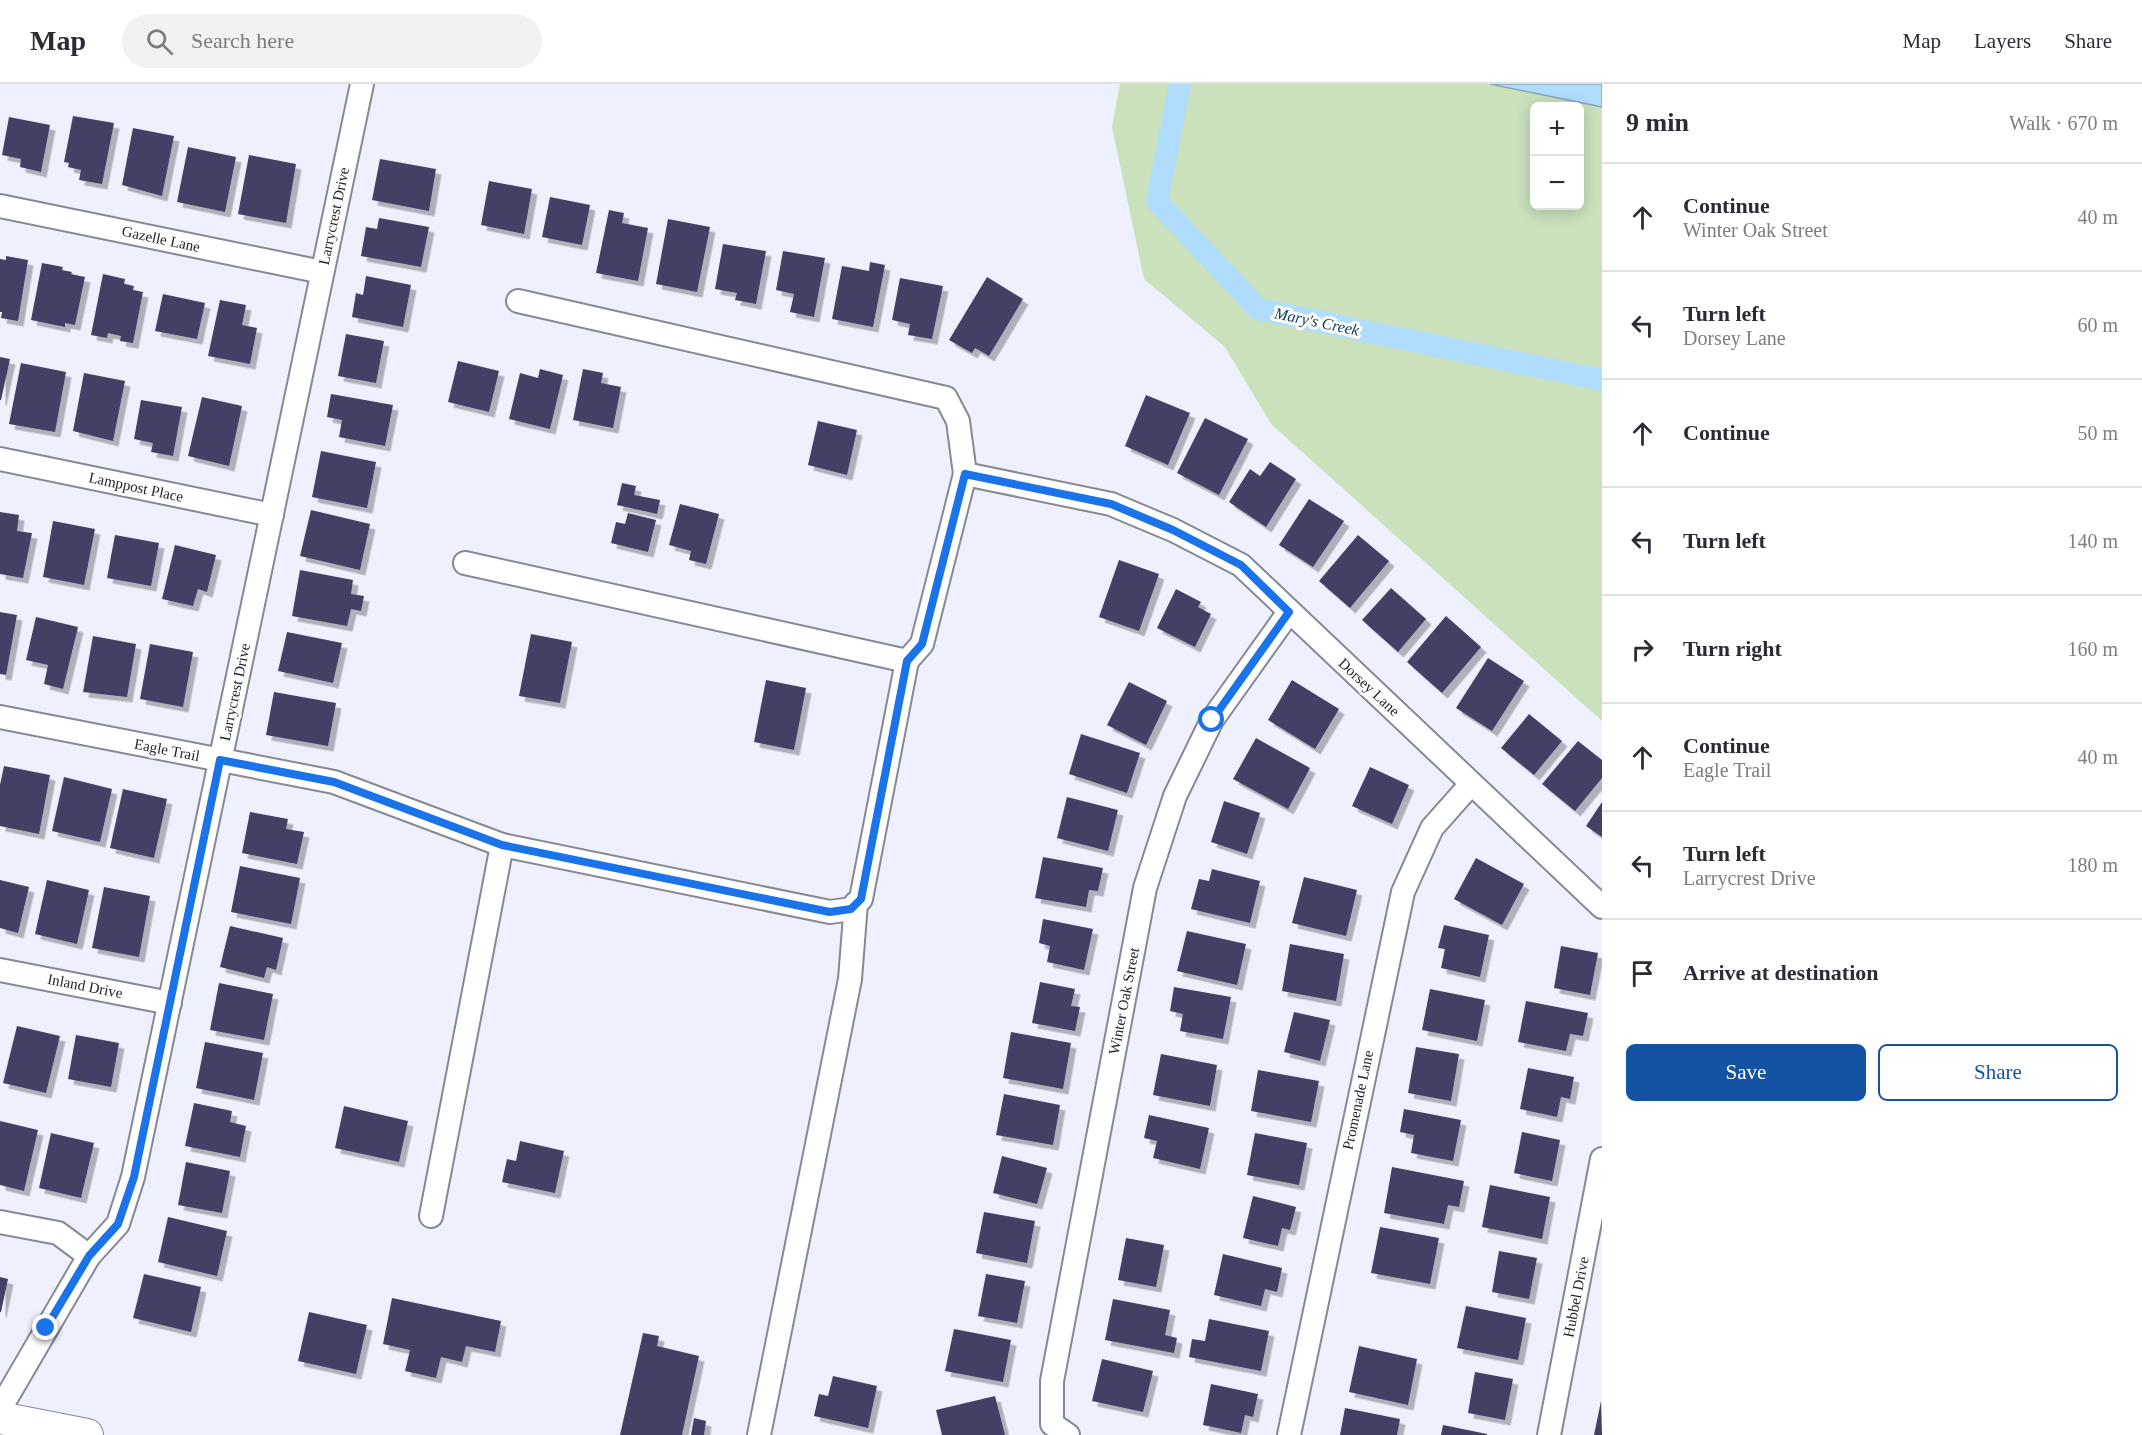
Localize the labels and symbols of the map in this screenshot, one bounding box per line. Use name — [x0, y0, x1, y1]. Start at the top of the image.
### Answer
street label: Larrycrest Drive — [316, 165, 352, 266]
street label: Gazelle Lane — [120, 223, 202, 255]
water label: Mary's Creek — [1272, 304, 1362, 340]
street label: Lamppost Place — [87, 469, 185, 505]
street label: Larrycrest Drive — [217, 641, 253, 742]
street label: Dorsey Lane — [1335, 655, 1403, 719]
route start — [1198, 706, 1224, 732]
street label: Eagle Trail — [133, 736, 201, 764]
street label: Winter Oak Street — [1106, 945, 1142, 1056]
street label: Inland Drive — [46, 971, 124, 1001]
street label: Promenade Lane — [1340, 1049, 1376, 1151]
street label: Hubbel Drive — [1560, 1255, 1592, 1339]
route end — [32, 1314, 58, 1340]

